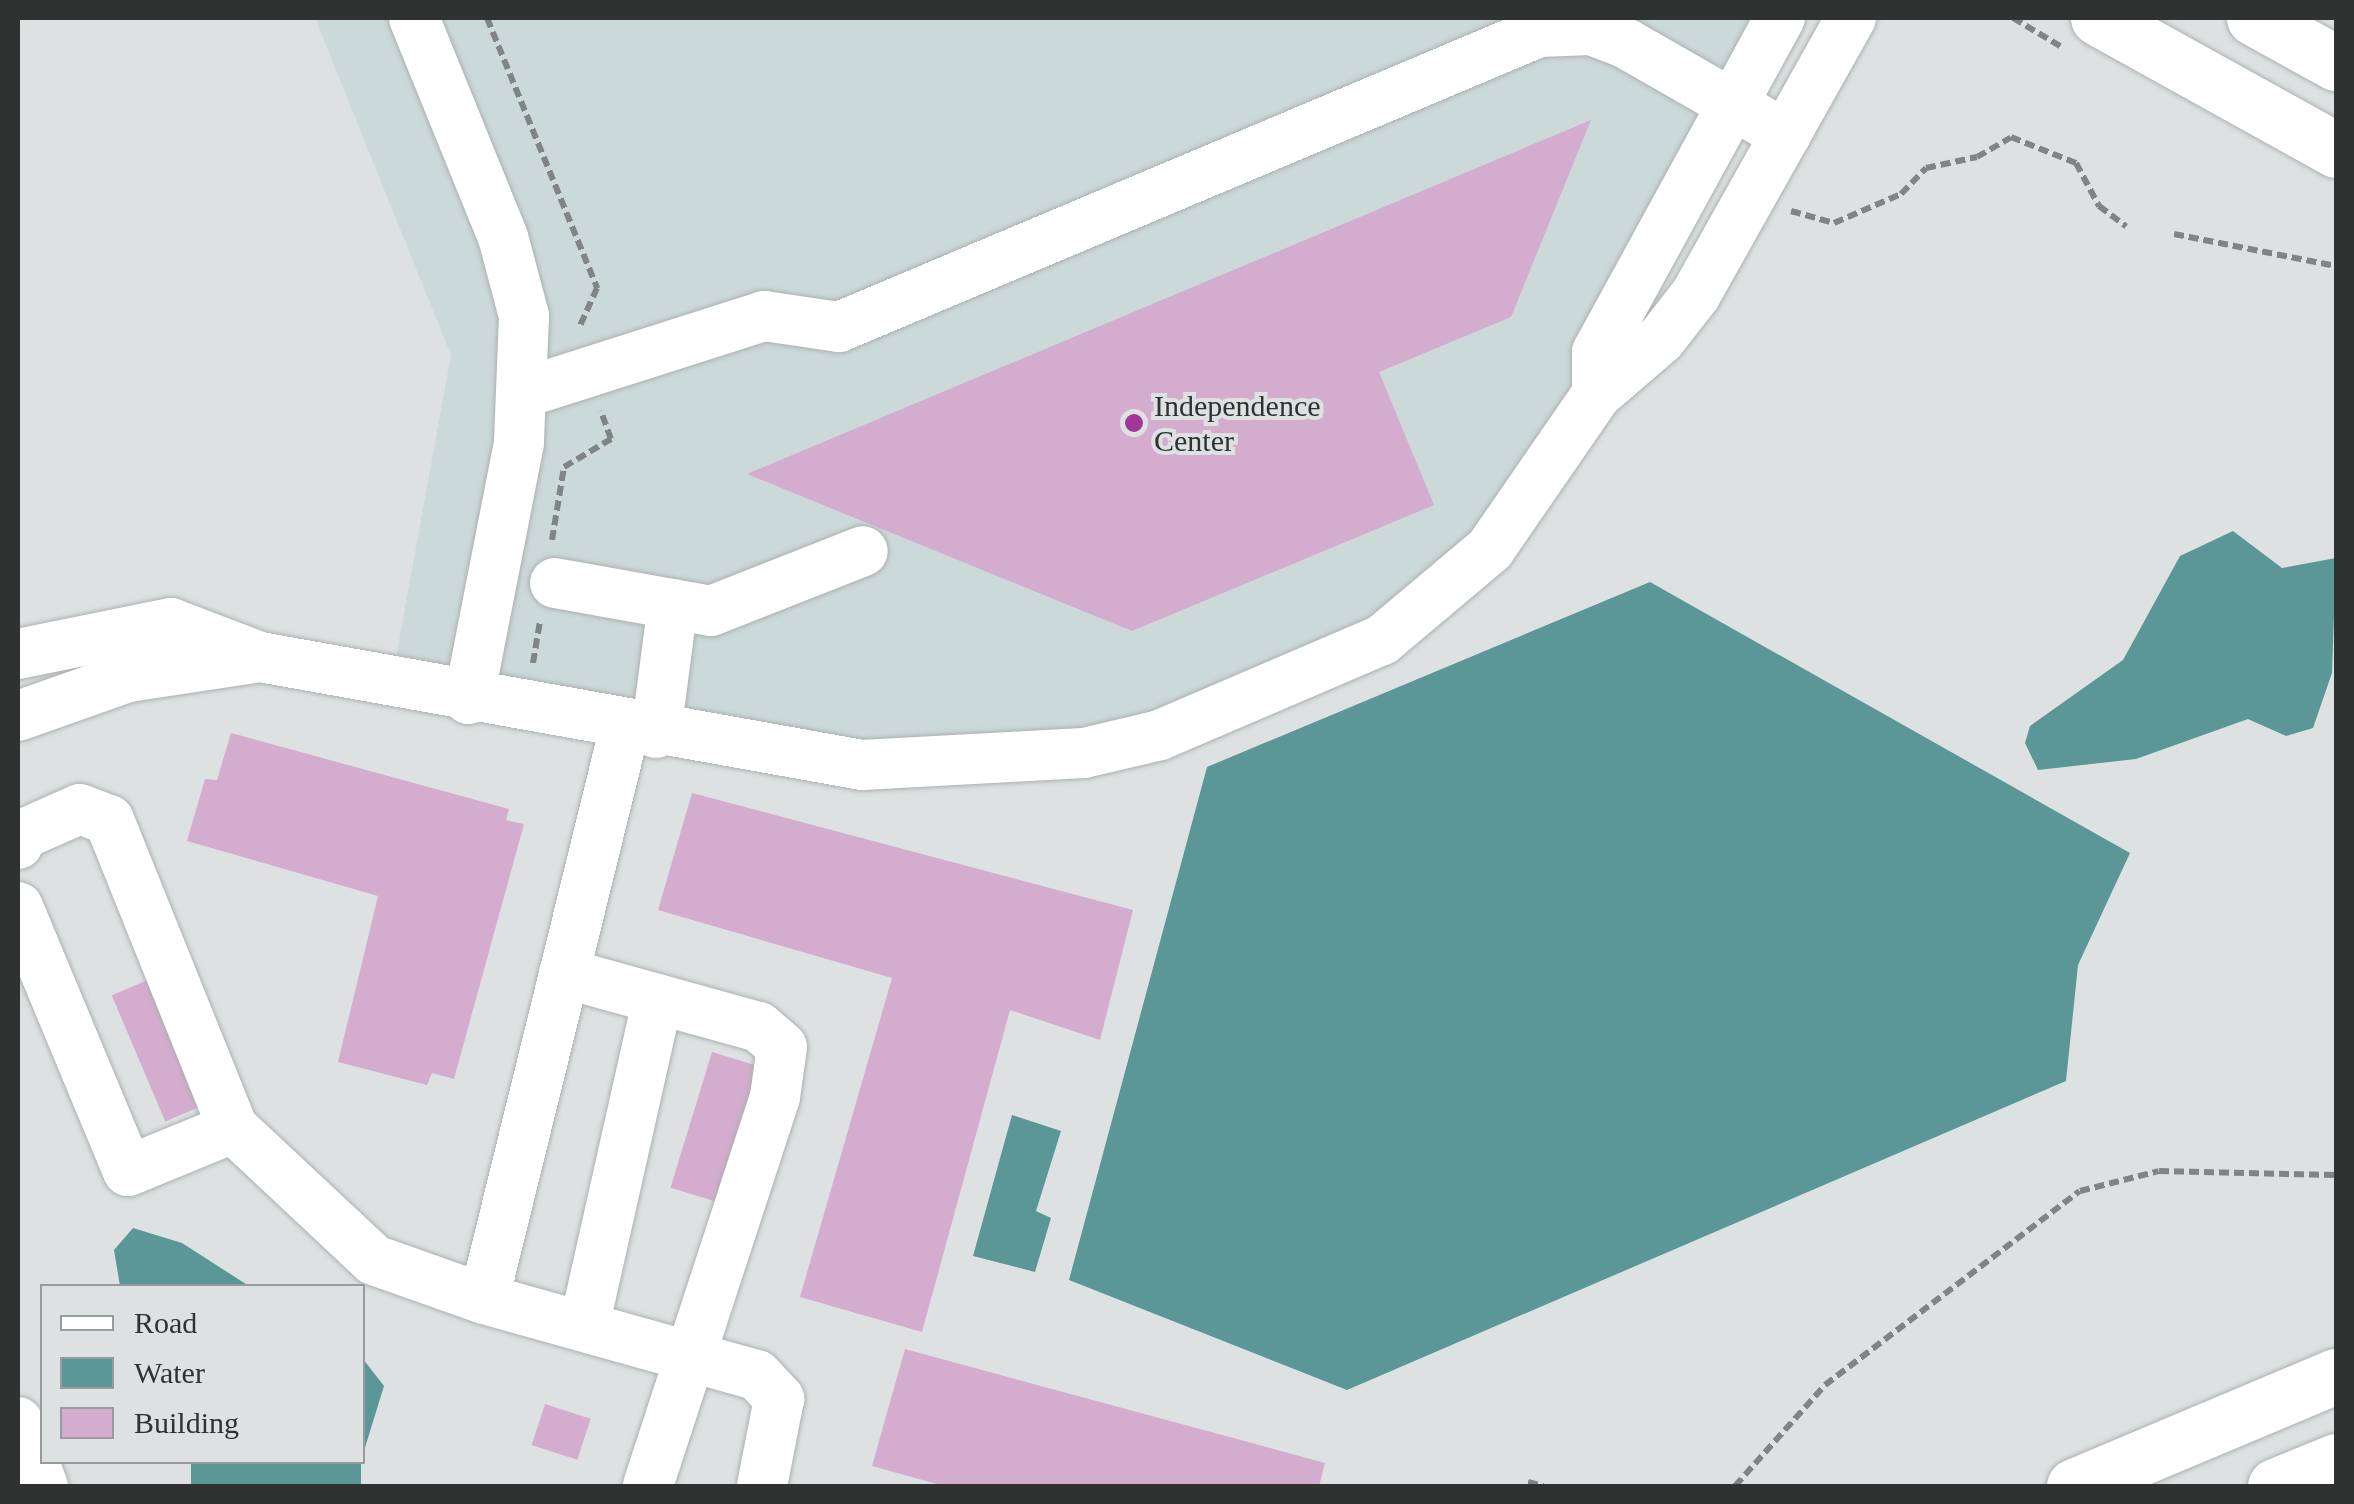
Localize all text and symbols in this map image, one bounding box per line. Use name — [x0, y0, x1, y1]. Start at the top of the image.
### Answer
place label: Independence Center — [1154, 388, 1321, 458]
marker: Independence Center — [1123, 412, 1145, 434]
legend — [40, 1284, 365, 1464]
text: Road — [134, 1306, 197, 1339]
text: Water — [134, 1356, 205, 1389]
text: Building — [134, 1406, 239, 1439]

